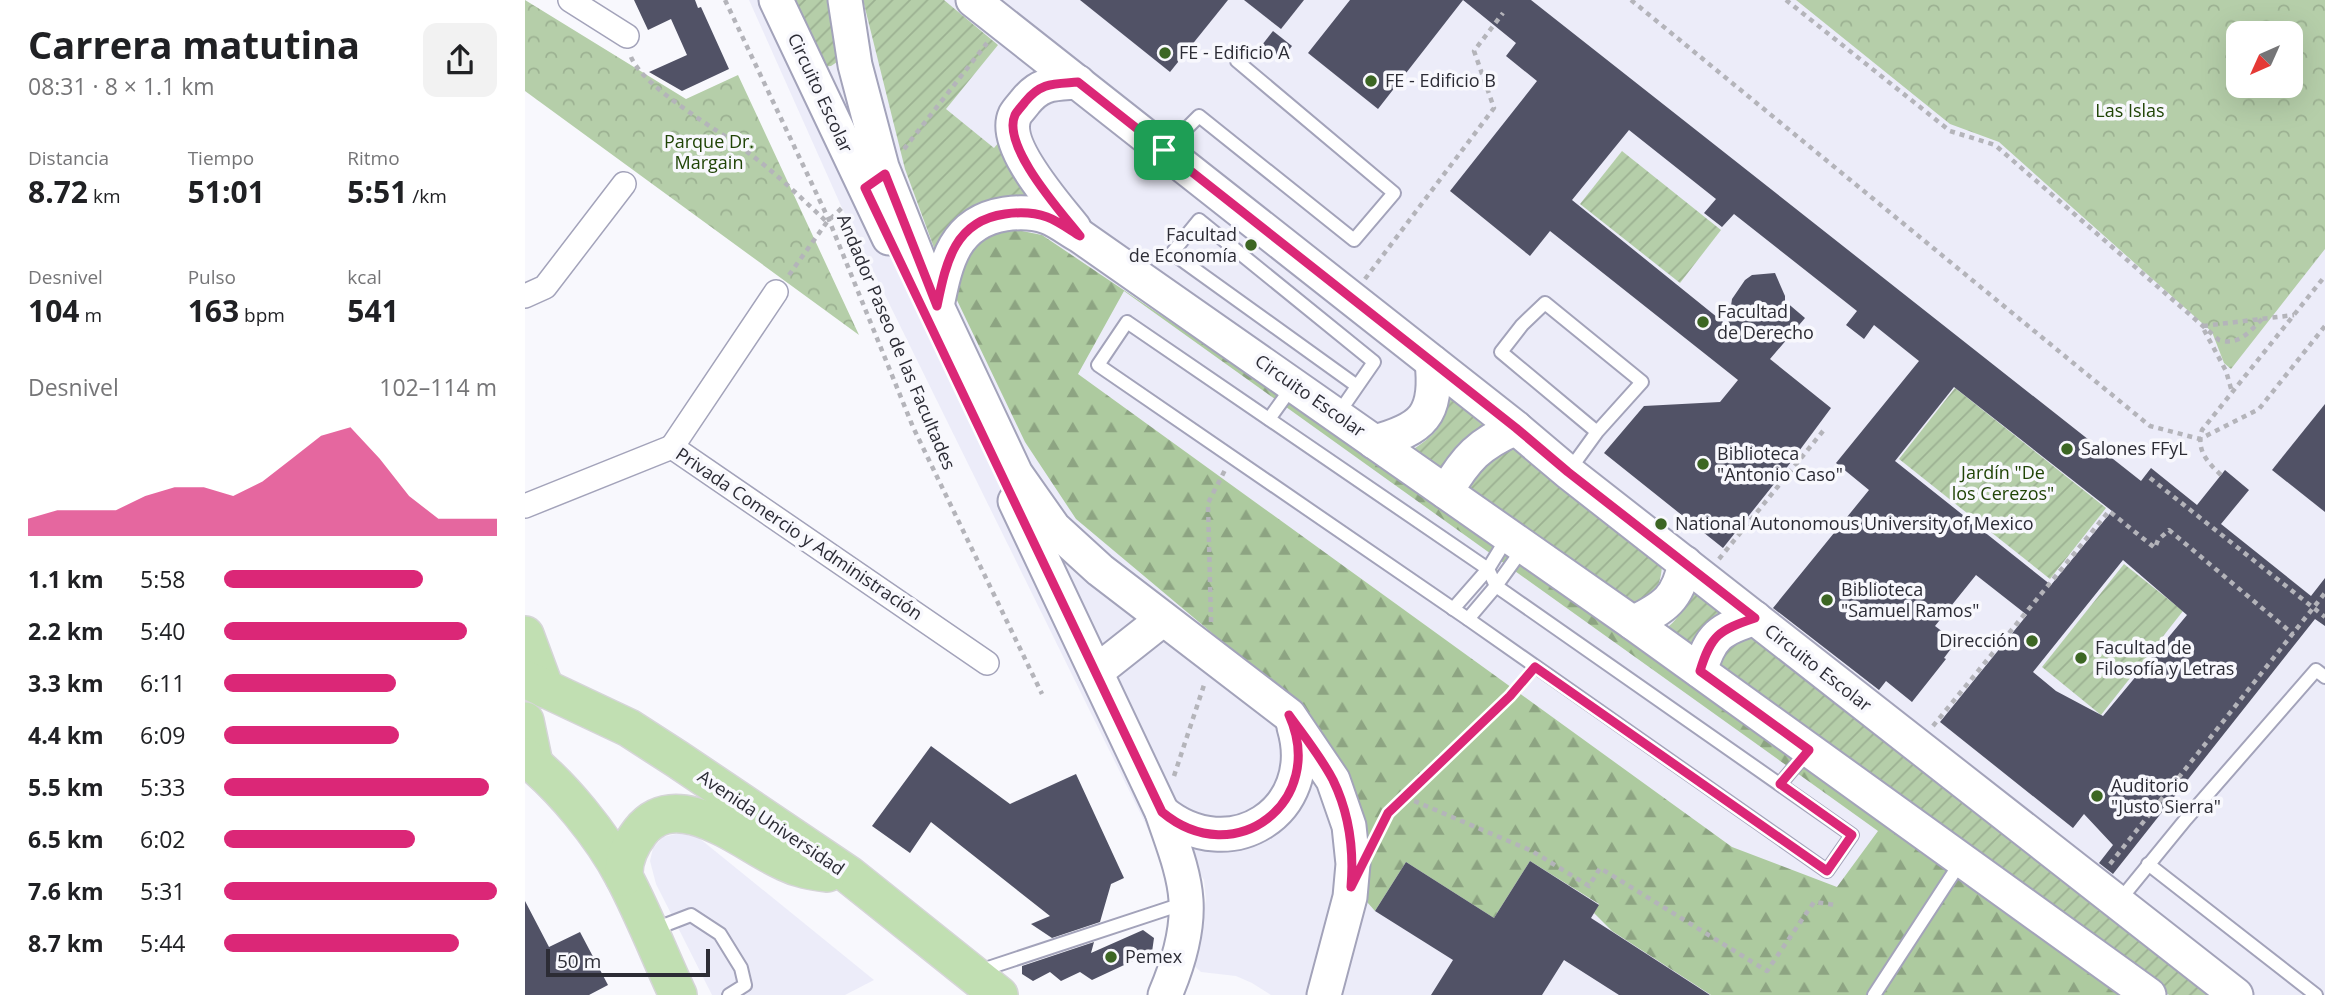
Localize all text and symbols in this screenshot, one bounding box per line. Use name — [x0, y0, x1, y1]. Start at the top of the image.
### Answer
text: Carrera matutina — [28, 18, 360, 70]
north arrow — [2226, 21, 2303, 98]
map controls — [2226, 21, 2303, 98]
button: share — [423, 23, 497, 97]
street label: Circuito Escolar — [783, 29, 859, 157]
place label: FE - Edificio A — [1179, 40, 1290, 64]
marker: FE - Edificio A — [1157, 45, 1173, 61]
place label: FE - Edificio B — [1385, 68, 1496, 92]
text: 08:31 · 8 × 1.1 km — [28, 70, 215, 102]
marker: FE - Edificio B — [1363, 73, 1379, 89]
park label: Las Islas — [2095, 98, 2165, 122]
pin — [1134, 120, 1194, 180]
park label: Parque Dr. Margain — [664, 129, 754, 174]
icon: arrive — [1145, 131, 1183, 169]
text: Distancia — [28, 145, 109, 171]
text: Tiempo — [188, 145, 254, 171]
text: Ritmo — [347, 145, 400, 171]
text: 8.72 — [28, 171, 88, 212]
text: 51:01 — [188, 171, 265, 212]
text: 5:51 — [347, 171, 407, 212]
text: km — [88, 183, 121, 209]
text: /km — [407, 183, 447, 209]
street label: Andador Paseo de las Facultades — [832, 210, 962, 473]
place label: Facultad de Economía — [1129, 222, 1237, 267]
marker: Facultad de Economía — [1243, 237, 1259, 253]
text: Desnivel — [28, 264, 103, 290]
text: Pulso — [188, 264, 236, 290]
text: kcal — [347, 264, 382, 290]
text: 104 — [28, 290, 79, 331]
text: 163 — [188, 290, 239, 331]
text: 541 — [347, 290, 399, 331]
place label: Facultad de Derecho — [1717, 299, 1814, 344]
text: m — [79, 302, 102, 328]
text: bpm — [239, 302, 285, 328]
marker: Facultad de Derecho — [1695, 314, 1711, 330]
street label: Circuito Escolar — [1251, 348, 1371, 442]
text: Desnivel — [28, 371, 119, 403]
text: 102–114 m — [379, 371, 497, 403]
place label: Salones FFyL — [2081, 436, 2188, 460]
street label: Privada Comercio y Administración — [672, 441, 928, 625]
place label: Biblioteca "Antonio Caso" — [1717, 441, 1843, 486]
marker: Salones FFyL — [2059, 441, 2075, 457]
marker: Biblioteca "Antonio Caso" — [1695, 456, 1711, 472]
park label: Jardín "De los Cerezos" — [1952, 460, 2054, 505]
place label: National Autonomous University of Mexico — [1675, 511, 2034, 535]
marker: National Autonomous University of Mexico — [1653, 516, 1669, 532]
text: 1.1 km — [28, 563, 104, 595]
text: 5:58 — [140, 563, 186, 595]
place label: Biblioteca "Samuel Ramos" — [1841, 577, 1979, 622]
marker: Biblioteca "Samuel Ramos" — [1819, 592, 1835, 608]
text: 2.2 km — [28, 615, 104, 647]
text: 5:40 — [140, 615, 186, 647]
street label: Circuito Escolar — [1760, 618, 1877, 717]
place label: Dirección — [1939, 628, 2018, 652]
marker: Dirección — [2024, 633, 2040, 649]
place label: Facultad de Filosofía y Letras — [2095, 635, 2234, 680]
marker: Facultad de Filosofía y Letras — [2073, 650, 2089, 666]
text: 3.3 km — [28, 667, 104, 699]
text: 6:11 — [140, 667, 186, 699]
text: 4.4 km — [28, 719, 104, 751]
text: 6:09 — [140, 719, 186, 751]
street label: Avenida Universidad — [694, 764, 850, 880]
text: 5.5 km — [28, 771, 104, 803]
text: 5:33 — [140, 771, 186, 803]
place label: Auditorio "Justo Sierra" — [2111, 773, 2221, 818]
marker: Auditorio "Justo Sierra" — [2089, 788, 2105, 804]
text: 6.5 km — [28, 823, 104, 855]
text: 6:02 — [140, 823, 186, 855]
text: 7.6 km — [28, 875, 104, 907]
text: 5:31 — [140, 875, 186, 907]
text: 8.7 km — [28, 927, 104, 959]
text: 5:44 — [140, 927, 186, 959]
place label: Pemex — [1125, 944, 1183, 968]
scale bar — [546, 946, 711, 978]
text: 50 m — [557, 948, 601, 974]
marker: Pemex — [1103, 949, 1119, 965]

